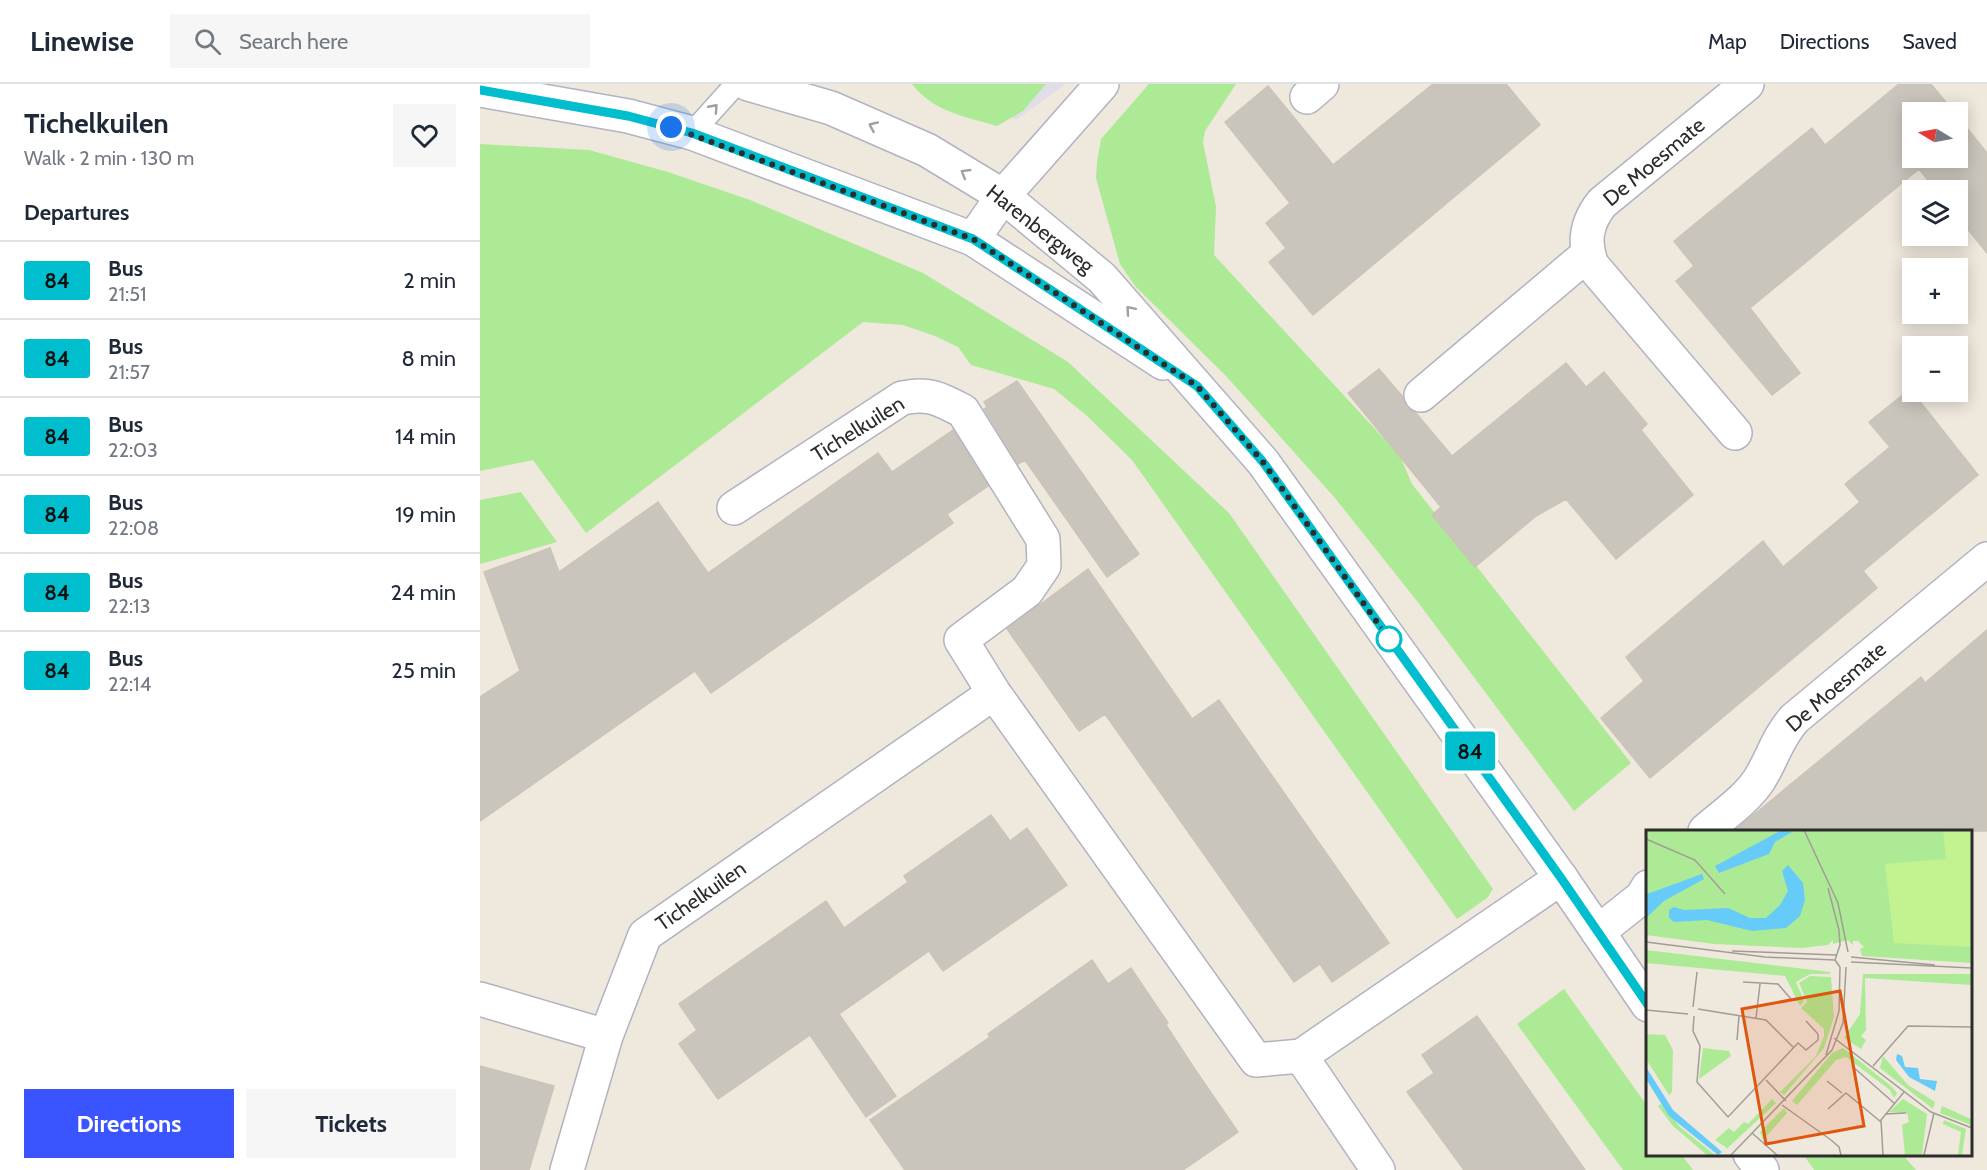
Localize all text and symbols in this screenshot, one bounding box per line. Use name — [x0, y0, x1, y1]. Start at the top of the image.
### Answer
search box — [170, 14, 590, 68]
text: Linewise — [30, 24, 134, 58]
icon: search — [191, 25, 224, 58]
text: Search here — [239, 28, 348, 55]
text: Map — [1708, 29, 1747, 54]
text: Directions — [1780, 29, 1869, 54]
text: Saved — [1902, 29, 1957, 54]
north arrow — [1902, 102, 1968, 168]
map controls — [1902, 102, 1968, 402]
button: heart — [393, 104, 456, 167]
one-way arrow — [707, 105, 718, 115]
text: Tichelkuilen — [24, 106, 169, 140]
your location — [656, 112, 686, 142]
street label: De Moesmate — [1598, 112, 1710, 211]
one-way arrow — [869, 122, 880, 134]
text: Walk · 2 min · 130 m — [24, 146, 194, 170]
one-way arrow — [961, 168, 971, 180]
street label: Harenbergweg — [982, 179, 1099, 279]
button: layers — [1902, 180, 1968, 246]
text: Departures — [24, 199, 129, 226]
text: Bus — [108, 255, 143, 282]
button: + — [1902, 258, 1968, 324]
text: 2 min — [403, 267, 456, 294]
text: 84 — [44, 268, 70, 293]
text: 21:51 — [108, 282, 147, 306]
one-way arrow — [1126, 306, 1137, 317]
text: Bus — [108, 333, 143, 360]
button: − — [1902, 336, 1968, 402]
text: 8 min — [401, 345, 456, 372]
text: 84 — [44, 346, 70, 371]
text: 21:57 — [108, 360, 150, 384]
street label: Tichelkuilen — [807, 390, 909, 467]
text: Bus — [108, 411, 143, 438]
text: 14 min — [395, 423, 456, 450]
text: 84 — [44, 424, 70, 449]
text: 22:03 — [108, 438, 158, 462]
text: Bus — [108, 489, 143, 516]
text: 19 min — [395, 501, 456, 528]
text: 84 — [44, 502, 70, 527]
text: 22:08 — [108, 516, 159, 540]
text: Bus — [108, 567, 143, 594]
text: 24 min — [391, 579, 456, 606]
text: 84 — [44, 580, 70, 605]
text: 22:13 — [108, 594, 150, 618]
unlabelled marker — [1376, 626, 1402, 652]
street label: De Moesmate — [1781, 636, 1891, 737]
text: Bus — [108, 645, 143, 672]
text: 25 min — [391, 657, 456, 684]
text: 84 — [44, 658, 70, 683]
text: 22:14 — [108, 672, 151, 696]
line badge: 84 — [1443, 732, 1497, 770]
text: 84 — [1457, 739, 1483, 764]
inset map — [1646, 830, 1972, 1155]
street label: Tichelkuilen — [651, 855, 751, 936]
button: Directions — [24, 1089, 234, 1158]
button: Tickets — [246, 1089, 456, 1158]

